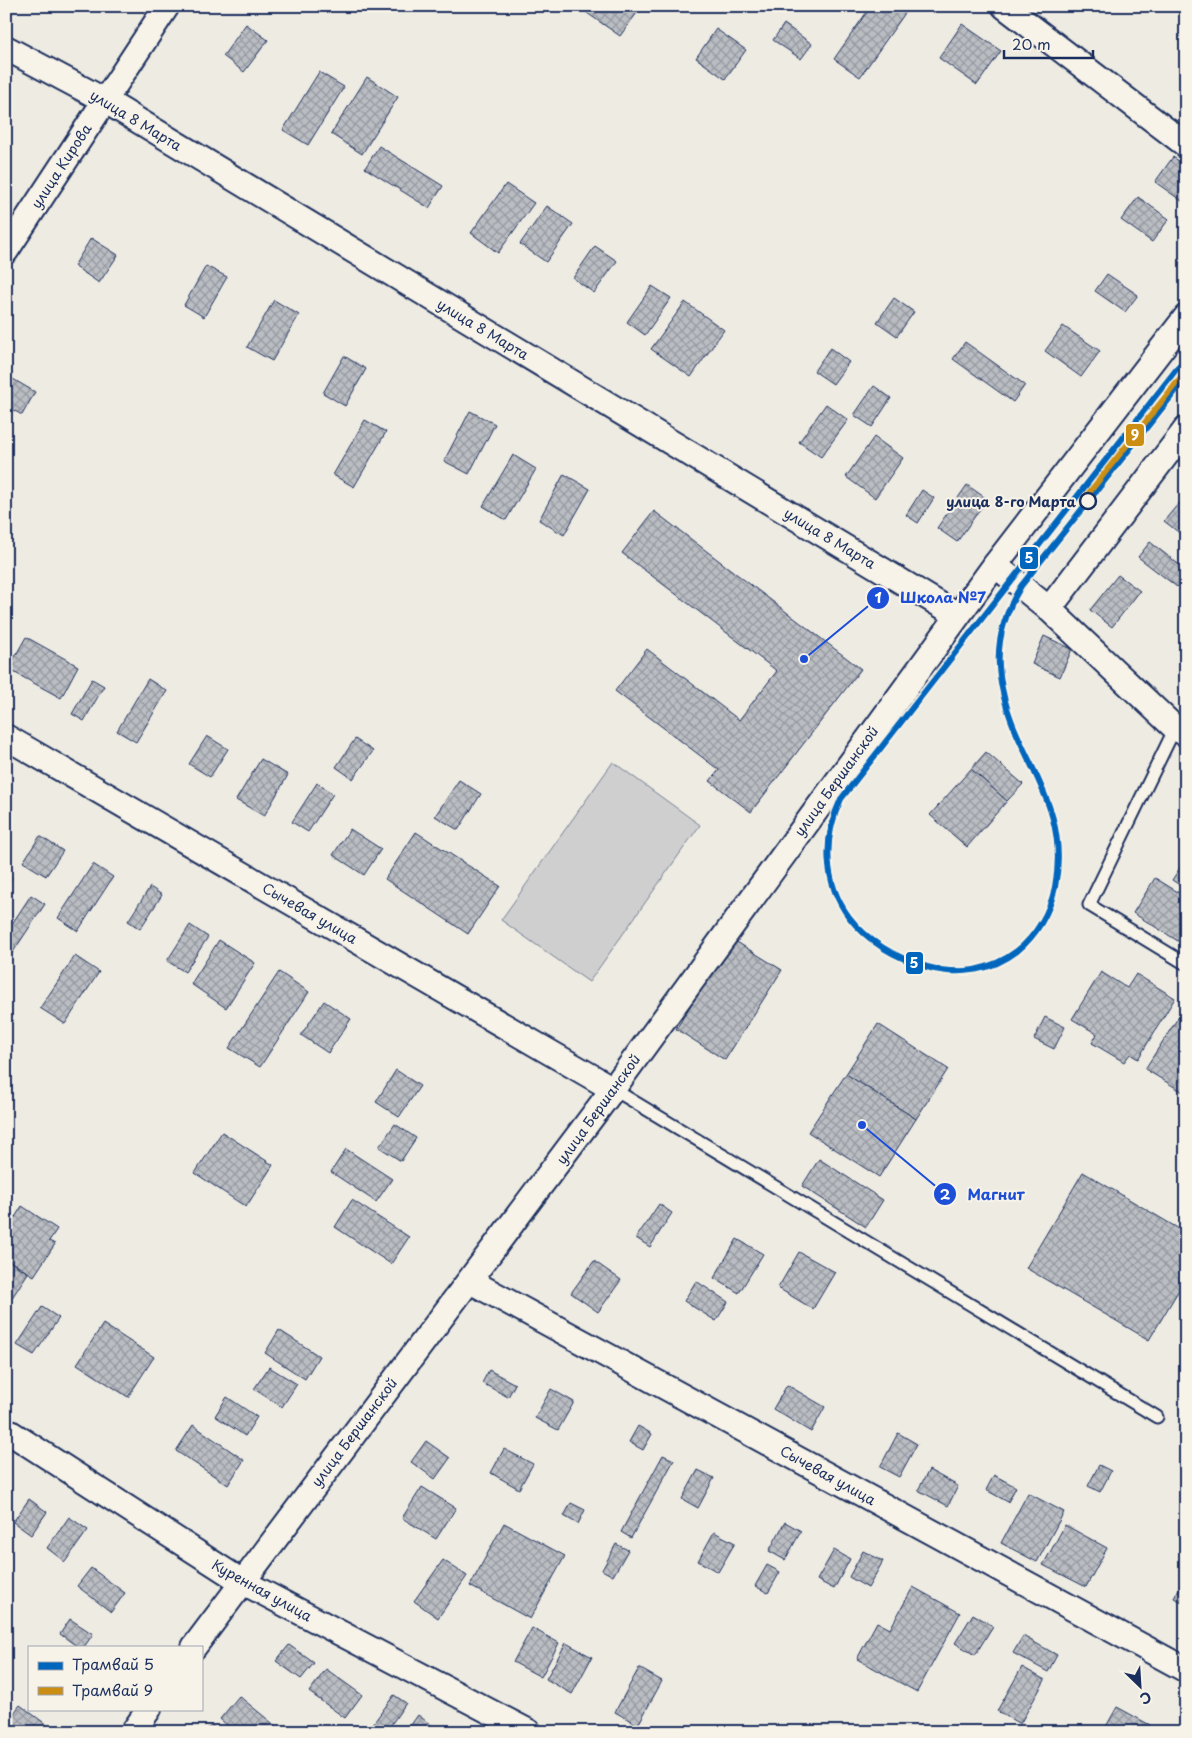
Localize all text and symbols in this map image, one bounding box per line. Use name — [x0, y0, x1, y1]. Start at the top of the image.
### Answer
scale bar — [1004, 28, 1093, 60]
text: 20 m — [1012, 32, 1051, 55]
street label: улица 8 Марта — [86, 84, 186, 156]
street label: улица Кирова — [26, 119, 97, 213]
street label: улица 8 Марта — [433, 293, 533, 365]
line badge: 9 — [1125, 423, 1145, 447]
text: 9 — [1131, 424, 1139, 445]
place label: улица 8-го Марта — [946, 491, 1076, 512]
marker: улица 8-го Марта — [1079, 492, 1097, 510]
street label: улица 8 Марта — [780, 502, 880, 574]
line badge: 5 — [1019, 546, 1039, 570]
text: 5 — [1025, 547, 1034, 568]
callout: Школа №7 — [865, 583, 997, 613]
text: 1 — [874, 585, 882, 608]
text: Школа №7 — [900, 585, 986, 608]
street label: улица Бершанской — [789, 721, 883, 841]
street label: Сычевая улица — [259, 877, 362, 949]
line badge: 5 — [905, 951, 924, 975]
text: 5 — [910, 952, 919, 973]
street label: улица Бершанской — [551, 1049, 645, 1169]
callout: Магнит — [932, 1179, 1034, 1209]
text: 2 — [940, 1182, 951, 1205]
text: Магнит — [968, 1182, 1026, 1205]
street label: улица Бершанской — [306, 1373, 402, 1491]
street label: Сычевая улица — [776, 1440, 880, 1510]
street label: Куренная улица — [208, 1554, 316, 1626]
legend — [28, 1646, 202, 1710]
text: Трамвай 5 — [72, 1652, 154, 1675]
north arrow — [1114, 1660, 1164, 1710]
text: Трамвай 9 — [72, 1678, 153, 1701]
text: С — [1136, 1686, 1155, 1710]

